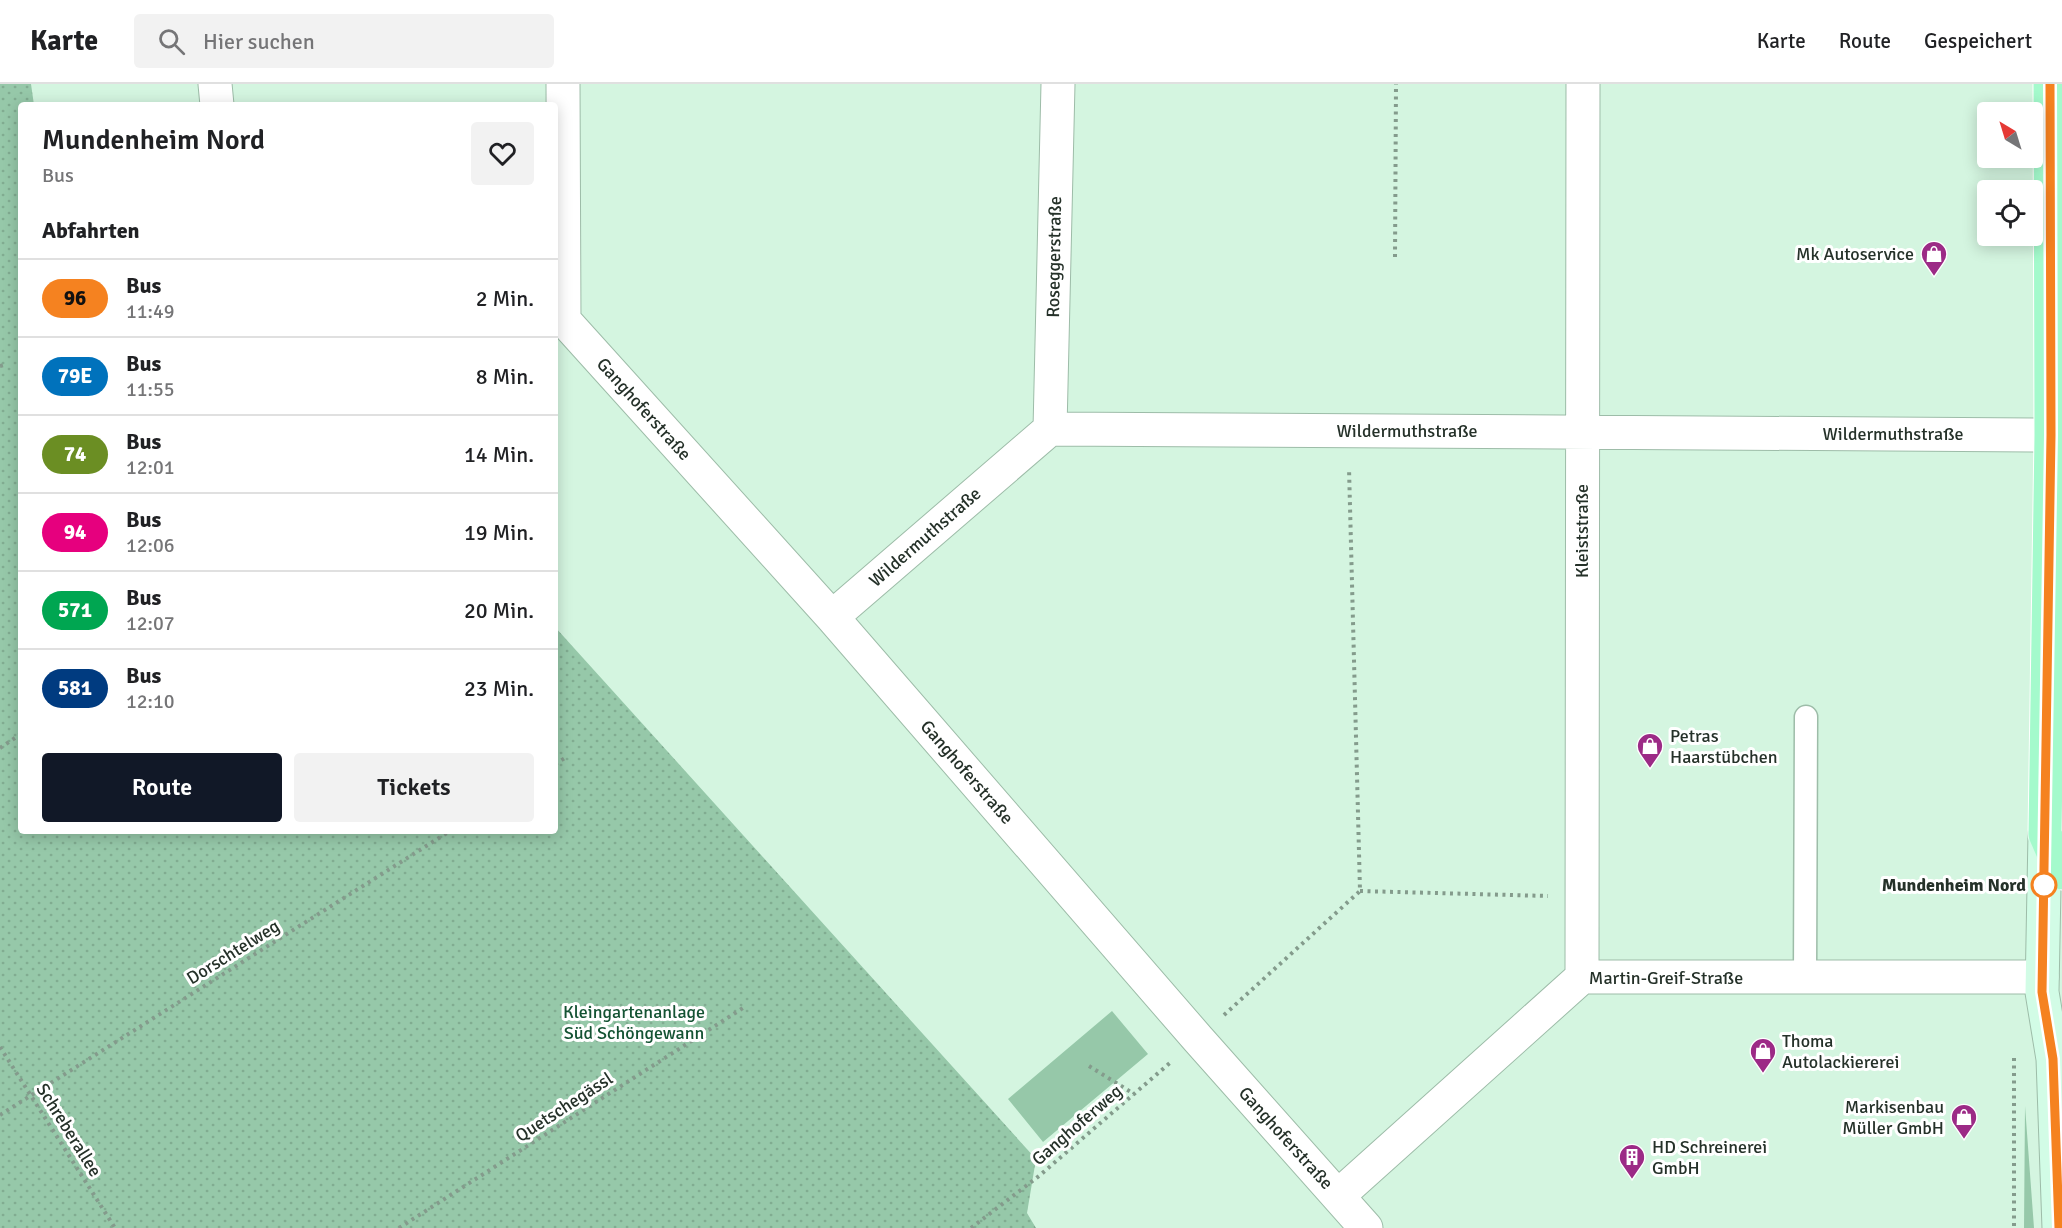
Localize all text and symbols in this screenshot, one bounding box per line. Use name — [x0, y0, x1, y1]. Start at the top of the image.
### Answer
search box — [134, 14, 554, 68]
text: Karte — [30, 24, 98, 58]
icon: search — [155, 25, 188, 58]
text: Hier suchen — [203, 28, 315, 55]
text: Karte — [1757, 28, 1806, 54]
text: Route — [1839, 28, 1891, 54]
text: Gespeichert — [1924, 28, 2032, 54]
north arrow — [1977, 102, 2043, 168]
map controls — [1977, 102, 2043, 246]
button: heart — [471, 122, 534, 185]
text: Mundenheim Nord — [42, 123, 265, 157]
text: Bus — [42, 163, 74, 188]
button: locate — [1977, 180, 2043, 246]
street label: Roseggerstraße — [1042, 196, 1066, 318]
text: Abfahrten — [42, 217, 140, 244]
shop icon: Mk Autoservice — [1919, 239, 1949, 277]
place label: Mk Autoservice — [1796, 243, 1914, 265]
text: Bus — [126, 272, 161, 299]
text: 96 — [64, 285, 86, 311]
text: 2 Min. — [476, 285, 534, 312]
text: 11:49 — [126, 299, 175, 324]
text: Bus — [126, 350, 161, 377]
street label: Ganghoferstraße — [592, 353, 696, 465]
text: 79E — [58, 363, 92, 389]
text: 8 Min. — [476, 363, 534, 390]
text: 11:55 — [126, 377, 175, 402]
street label: Wildermuthstraße — [1337, 420, 1477, 442]
street label: Wildermuthstraße — [1823, 423, 1963, 445]
text: Bus — [126, 428, 161, 455]
text: 74 — [64, 441, 86, 467]
text: 14 Min. — [464, 441, 534, 468]
text: 12:01 — [126, 455, 175, 480]
street label: Wildermuthstraße — [865, 482, 985, 592]
street label: Kleiststraße — [1571, 484, 1593, 578]
text: Bus — [126, 506, 161, 533]
text: 94 — [64, 519, 86, 545]
text: 19 Min. — [464, 519, 534, 546]
text: 12:06 — [126, 533, 175, 558]
text: Bus — [126, 584, 161, 611]
text: 571 — [58, 597, 92, 623]
text: 20 Min. — [464, 597, 534, 624]
text: 12:07 — [126, 611, 175, 636]
text: Bus — [126, 662, 161, 689]
text: 581 — [58, 675, 92, 701]
text: 23 Min. — [464, 675, 534, 702]
text: 12:10 — [126, 689, 175, 714]
street label: Ganghoferstraße — [916, 715, 1018, 829]
place label: Petras Haarstübchen — [1670, 725, 1778, 768]
shop icon: Petras Haarstübchen — [1635, 731, 1665, 769]
button: Route — [42, 753, 282, 822]
button: Tickets — [294, 753, 534, 822]
marker: Mundenheim Nord — [2031, 872, 2057, 898]
place label: Mundenheim Nord — [1882, 874, 2026, 896]
street label: Dorschtelweg — [182, 915, 284, 989]
street label: Martin-Greif-Straße — [1589, 967, 1743, 989]
park label: Kleingartenanlage Süd Schöngewann — [563, 1001, 705, 1044]
place label: Thoma Autolackiererei — [1782, 1030, 1899, 1073]
shop icon: Thoma Autolackiererei — [1748, 1036, 1778, 1074]
street label: Quetschegässl — [511, 1067, 617, 1147]
street label: Schreberallee — [32, 1079, 106, 1181]
street label: Ganghoferweg — [1027, 1080, 1127, 1170]
street label: Ganghoferstraße — [1234, 1082, 1338, 1194]
place label: Markisenbau Müller GmbH — [1842, 1096, 1944, 1139]
shop icon: Markisenbau Müller GmbH — [1949, 1102, 1979, 1140]
place label: HD Schreinerei GmbH — [1652, 1136, 1767, 1179]
building icon: HD Schreinerei GmbH — [1617, 1142, 1647, 1180]

